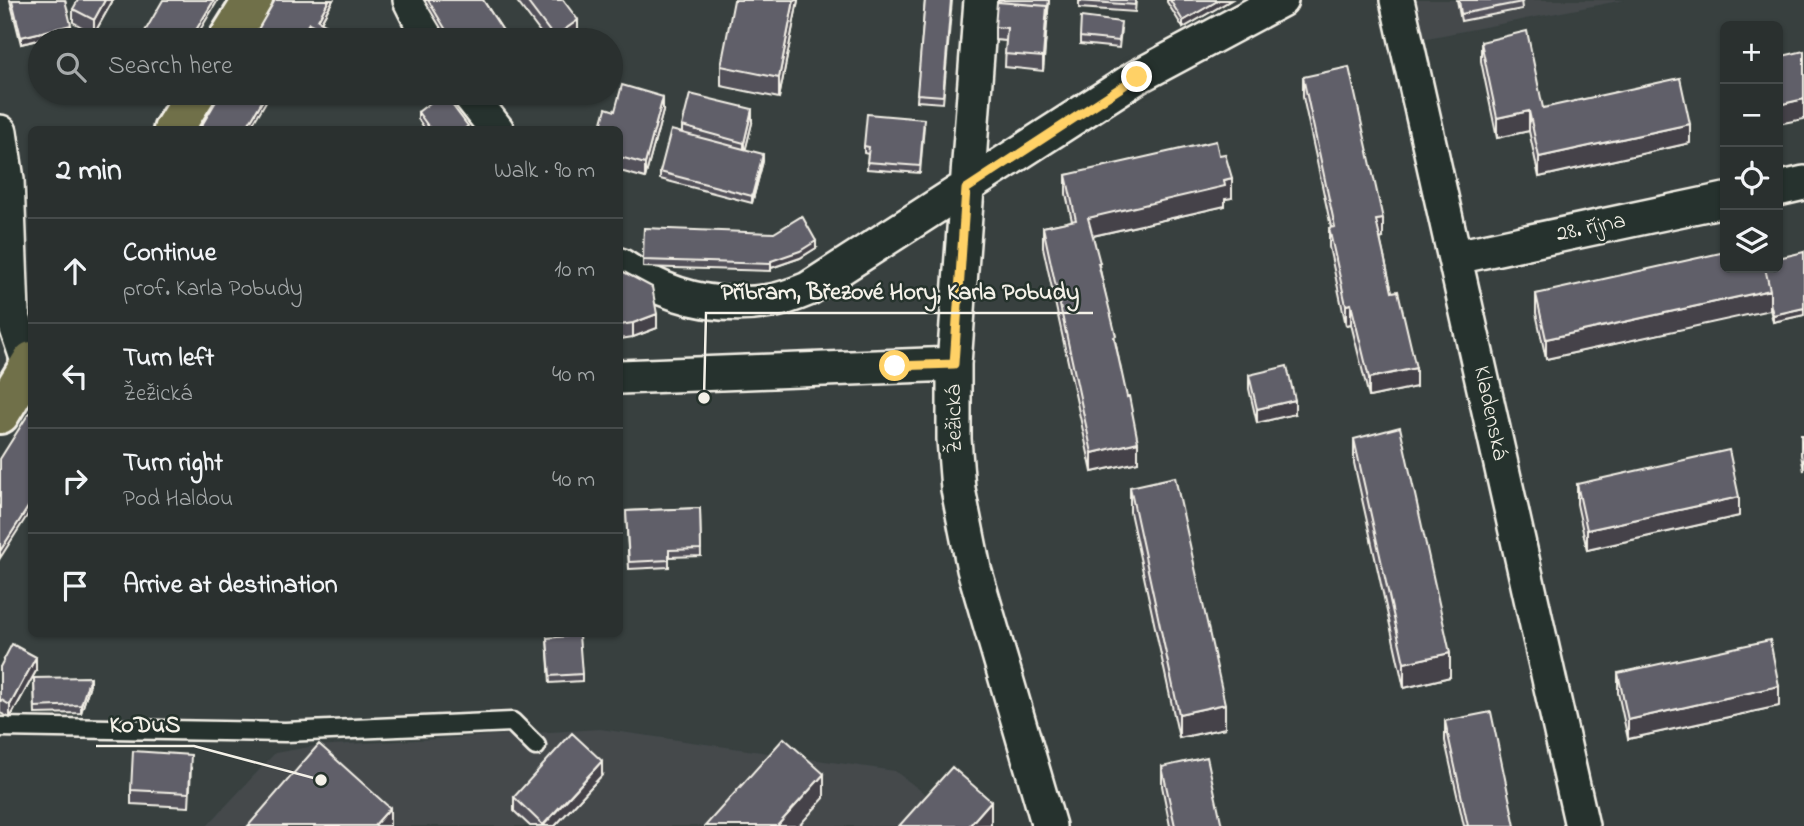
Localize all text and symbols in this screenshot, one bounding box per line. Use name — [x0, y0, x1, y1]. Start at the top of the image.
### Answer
map controls — [1720, 21, 1783, 273]
button: + — [1720, 21, 1783, 84]
search box — [28, 28, 623, 105]
icon: search — [52, 48, 90, 86]
text: Search here — [108, 48, 233, 86]
route end — [1121, 61, 1152, 92]
button: − — [1720, 84, 1783, 147]
button: locate — [1720, 147, 1783, 210]
text: 2 min — [56, 150, 122, 194]
text: Walk · 90 m — [494, 155, 595, 188]
street label: 28. října — [1553, 205, 1629, 251]
button: layers — [1720, 210, 1783, 273]
text: Continue — [123, 235, 216, 273]
icon: ahead — [56, 252, 94, 290]
text: 10 m — [554, 254, 595, 287]
callout: Příbram, Březové Hory, Karla Pobudy — [706, 268, 1093, 313]
text: prof. Karla Pobudy — [123, 273, 303, 306]
text: Příbram, Březové Hory, Karla Pobudy — [721, 276, 1079, 312]
text: Turn left — [123, 340, 214, 378]
route start — [879, 350, 910, 381]
icon: left — [56, 357, 94, 395]
text: 40 m — [552, 359, 595, 392]
street label: Kladenská — [1464, 363, 1516, 463]
text: Žežická — [123, 378, 192, 411]
street label: Žežická — [938, 384, 972, 454]
text: Turn right — [123, 445, 223, 483]
icon: right — [56, 462, 94, 500]
text: 40 m — [552, 464, 595, 497]
text: Pod Haldou — [123, 483, 233, 516]
icon: arrive — [56, 567, 94, 605]
text: Arrive at destination — [123, 567, 338, 605]
callout: KoDuS — [96, 701, 194, 746]
text: KoDuS — [110, 709, 180, 744]

